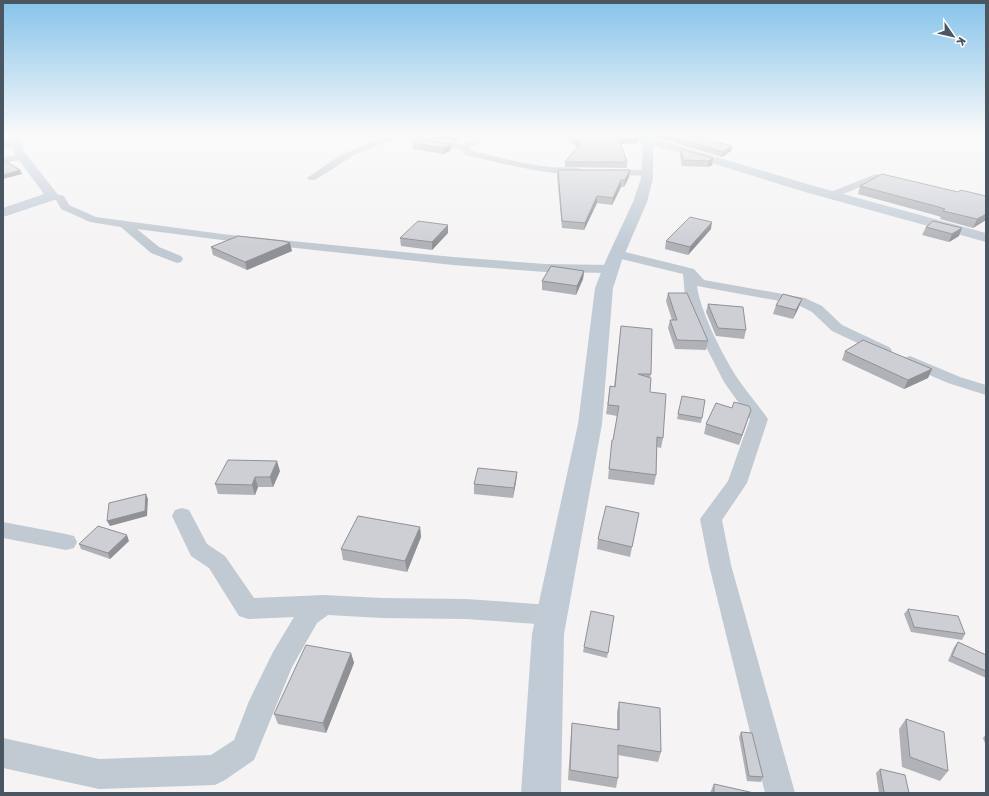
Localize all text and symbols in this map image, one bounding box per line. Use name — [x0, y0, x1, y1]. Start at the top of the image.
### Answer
north arrow — [933, 16, 973, 56]
text: K — [953, 35, 968, 49]

